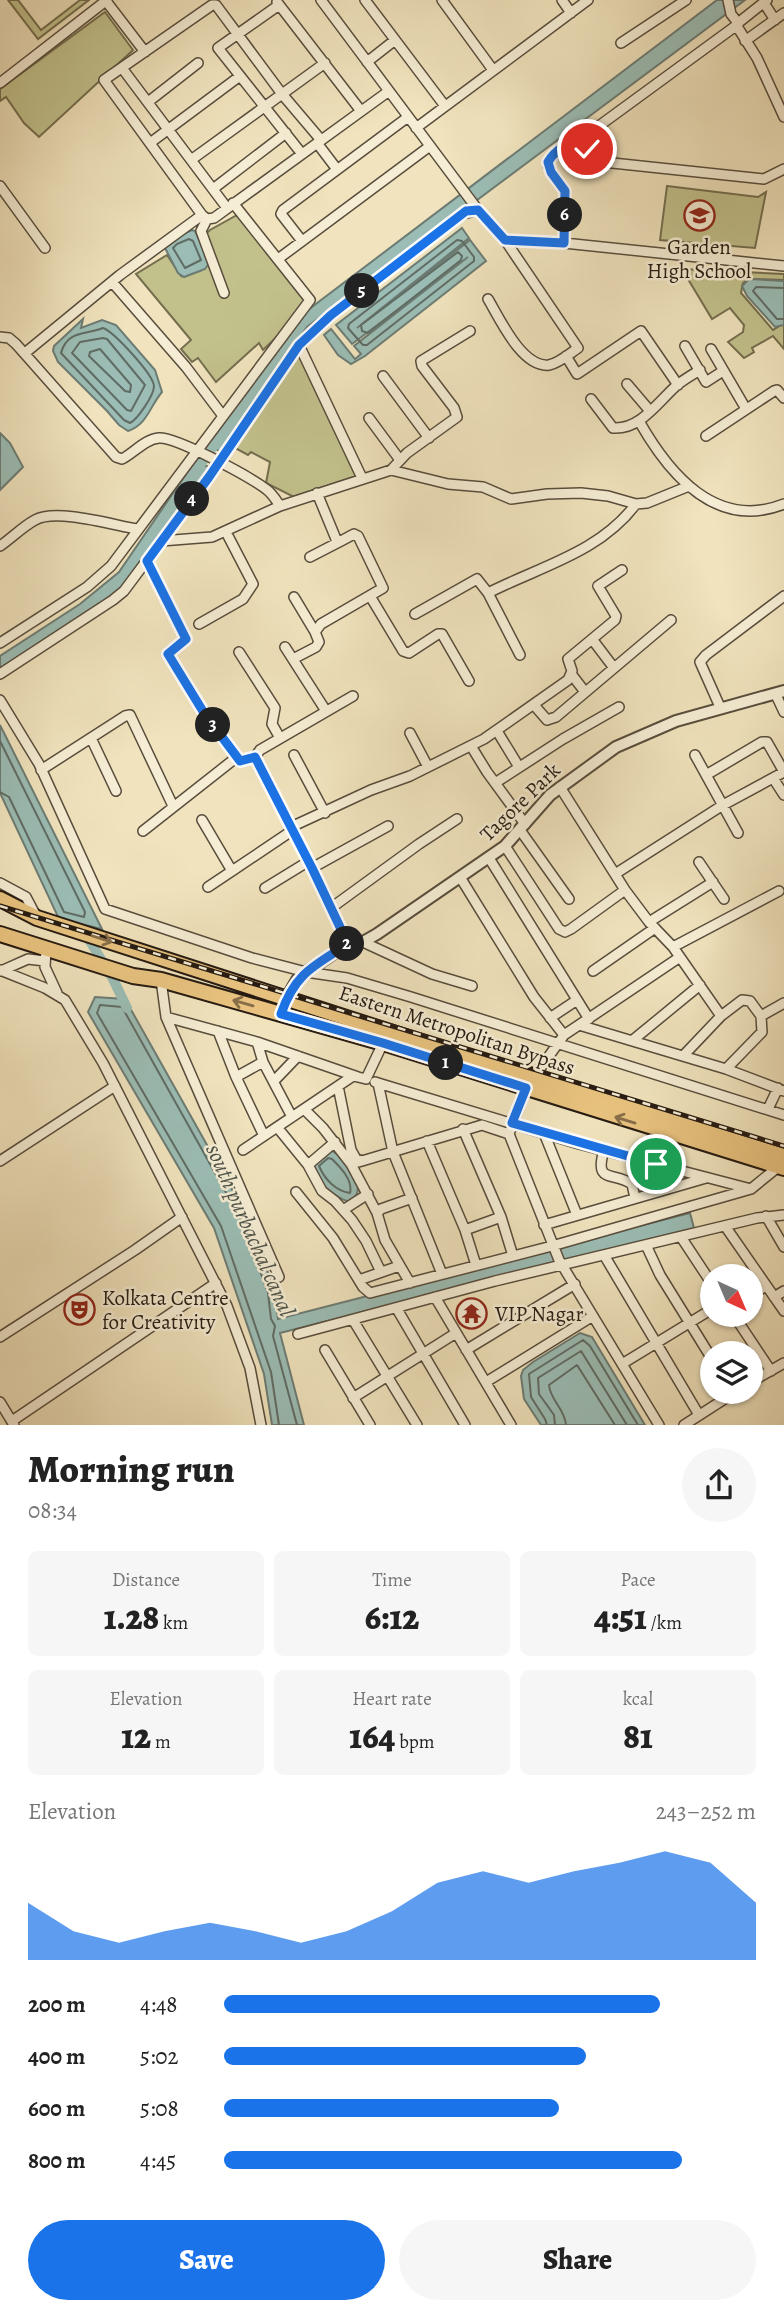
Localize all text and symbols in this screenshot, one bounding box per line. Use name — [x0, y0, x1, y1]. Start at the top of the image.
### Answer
pin — [557, 119, 617, 179]
icon: check — [568, 130, 606, 168]
pin: 6 — [548, 198, 582, 232]
school or university icon: Garden High School — [682, 198, 716, 232]
text: 6 — [560, 201, 569, 227]
place label: Garden High School — [647, 233, 751, 285]
pin: 5 — [344, 274, 380, 308]
text: 5 — [357, 277, 366, 303]
pin: 4 — [174, 482, 210, 516]
text: 4 — [187, 485, 196, 511]
pin: 3 — [196, 708, 230, 742]
text: 3 — [208, 711, 217, 737]
street label: Tagore Park — [474, 756, 567, 847]
pin: 2 — [330, 926, 364, 962]
text: 2 — [342, 930, 351, 956]
one-way arrow — [90, 934, 112, 946]
street label: Eastern Metropolitan Bypass — [335, 979, 579, 1081]
one-way arrow — [233, 996, 255, 1009]
pin: 1 — [428, 1046, 464, 1080]
text: 1 — [442, 1049, 449, 1075]
one-way arrow — [614, 1113, 636, 1126]
pin — [626, 1134, 686, 1194]
water label: south purbachal canal — [198, 1139, 303, 1322]
icon: arrive — [637, 1145, 675, 1183]
north arrow — [700, 1264, 763, 1326]
map controls — [700, 1264, 763, 1404]
place label: Kolkata Centre for Creativity — [102, 1284, 229, 1336]
theatre icon: Kolkata Centre for Creativity — [62, 1293, 96, 1327]
temple icon: VIP Nagar — [455, 1297, 489, 1331]
place label: VIP Nagar — [494, 1300, 584, 1328]
button: layers — [700, 1341, 763, 1404]
text: Morning run — [28, 1443, 235, 1495]
button: share — [682, 1448, 756, 1522]
text: 08:34 — [28, 1495, 77, 1526]
text: Distance — [112, 1567, 180, 1593]
text: Time — [372, 1567, 412, 1593]
text: Pace — [620, 1567, 656, 1593]
text: 1.28 — [104, 1593, 159, 1641]
text: 6:12 — [365, 1593, 419, 1641]
text: 4:51 — [594, 1593, 647, 1641]
text: km — [159, 1610, 188, 1636]
text: /km — [647, 1610, 682, 1636]
text: Elevation — [110, 1686, 182, 1712]
text: Heart rate — [352, 1686, 432, 1712]
text: kcal — [623, 1686, 653, 1712]
text: 12 — [121, 1712, 151, 1760]
text: 164 — [349, 1712, 395, 1760]
text: 81 — [623, 1712, 653, 1760]
text: m — [151, 1729, 171, 1755]
text: bpm — [395, 1729, 435, 1755]
text: Elevation — [28, 1796, 116, 1827]
text: 243–252 m — [656, 1796, 756, 1827]
text: 200 m — [28, 1989, 86, 2020]
text: 4:48 — [140, 1989, 177, 2020]
text: 400 m — [28, 2041, 85, 2072]
text: 5:02 — [140, 2041, 179, 2072]
text: 600 m — [28, 2093, 85, 2124]
text: 5:08 — [140, 2093, 179, 2124]
text: 800 m — [28, 2145, 85, 2176]
text: 4:45 — [140, 2145, 176, 2176]
button: Save — [28, 2220, 385, 2300]
button: Share — [399, 2220, 756, 2300]

